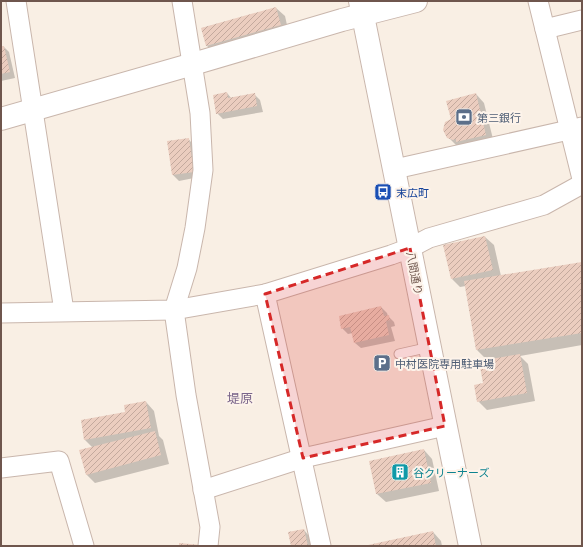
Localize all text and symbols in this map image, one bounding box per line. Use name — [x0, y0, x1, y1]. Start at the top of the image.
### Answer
bank icon: 第三銀行 — [454, 107, 474, 127]
place label: 第三銀行 — [477, 110, 521, 125]
bus stop icon: 末広町 — [373, 182, 393, 202]
place label: 末広町 — [396, 185, 429, 200]
street label: 八間通り — [403, 250, 427, 296]
parking icon: 中村医院専用駐車場 — [372, 353, 392, 373]
place label: 中村医院専用駐車場 — [395, 356, 494, 371]
district label: 堤原 — [227, 389, 253, 407]
building icon: 谷クリーナーズ — [390, 462, 410, 482]
place label: 谷クリーナーズ — [413, 465, 489, 480]

